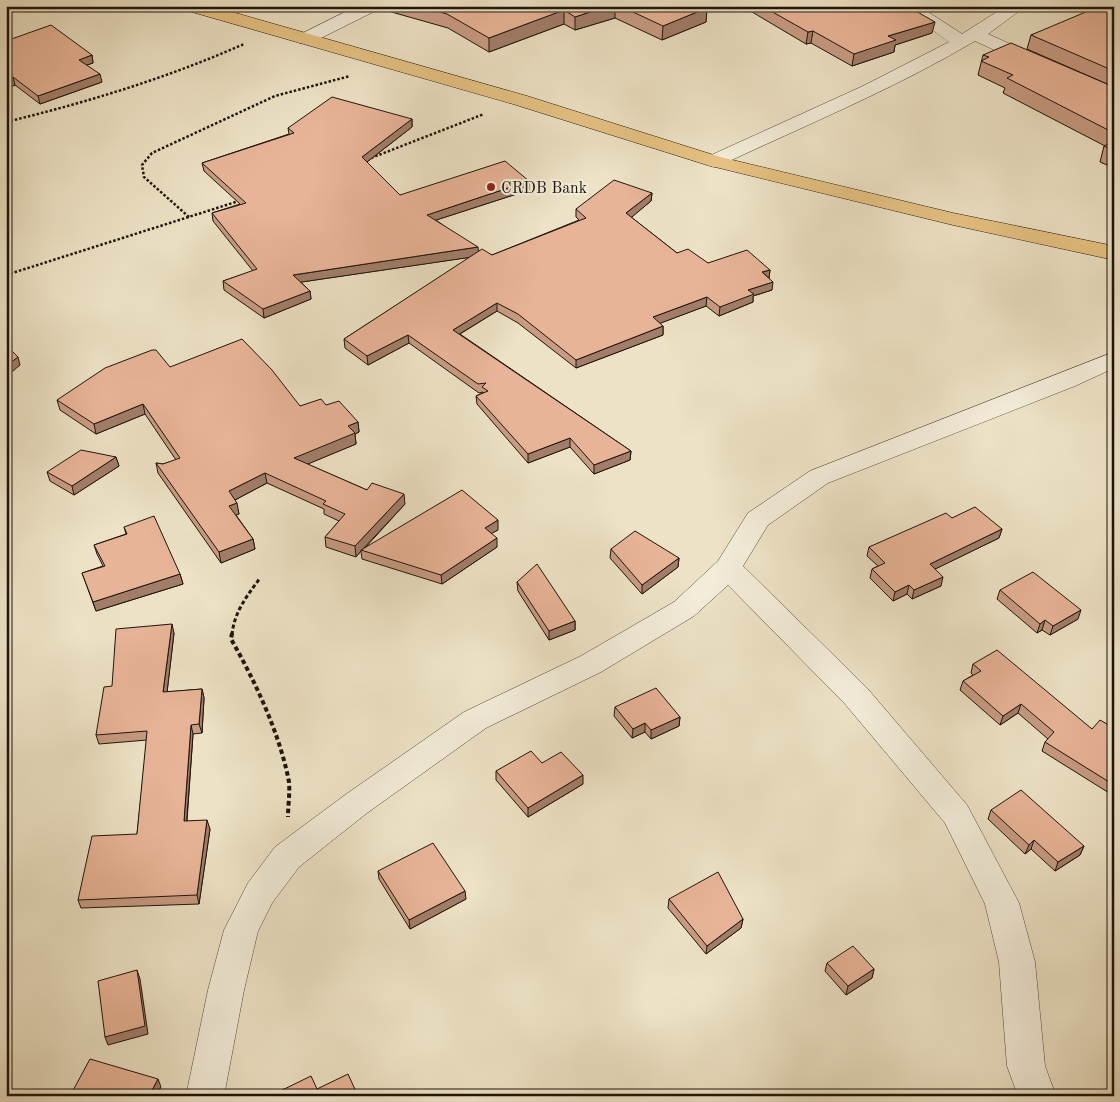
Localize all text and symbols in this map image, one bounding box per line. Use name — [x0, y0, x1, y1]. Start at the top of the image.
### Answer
marker: CRDB Bank — [485, 181, 497, 193]
place label: CRDB Bank — [501, 181, 587, 197]

